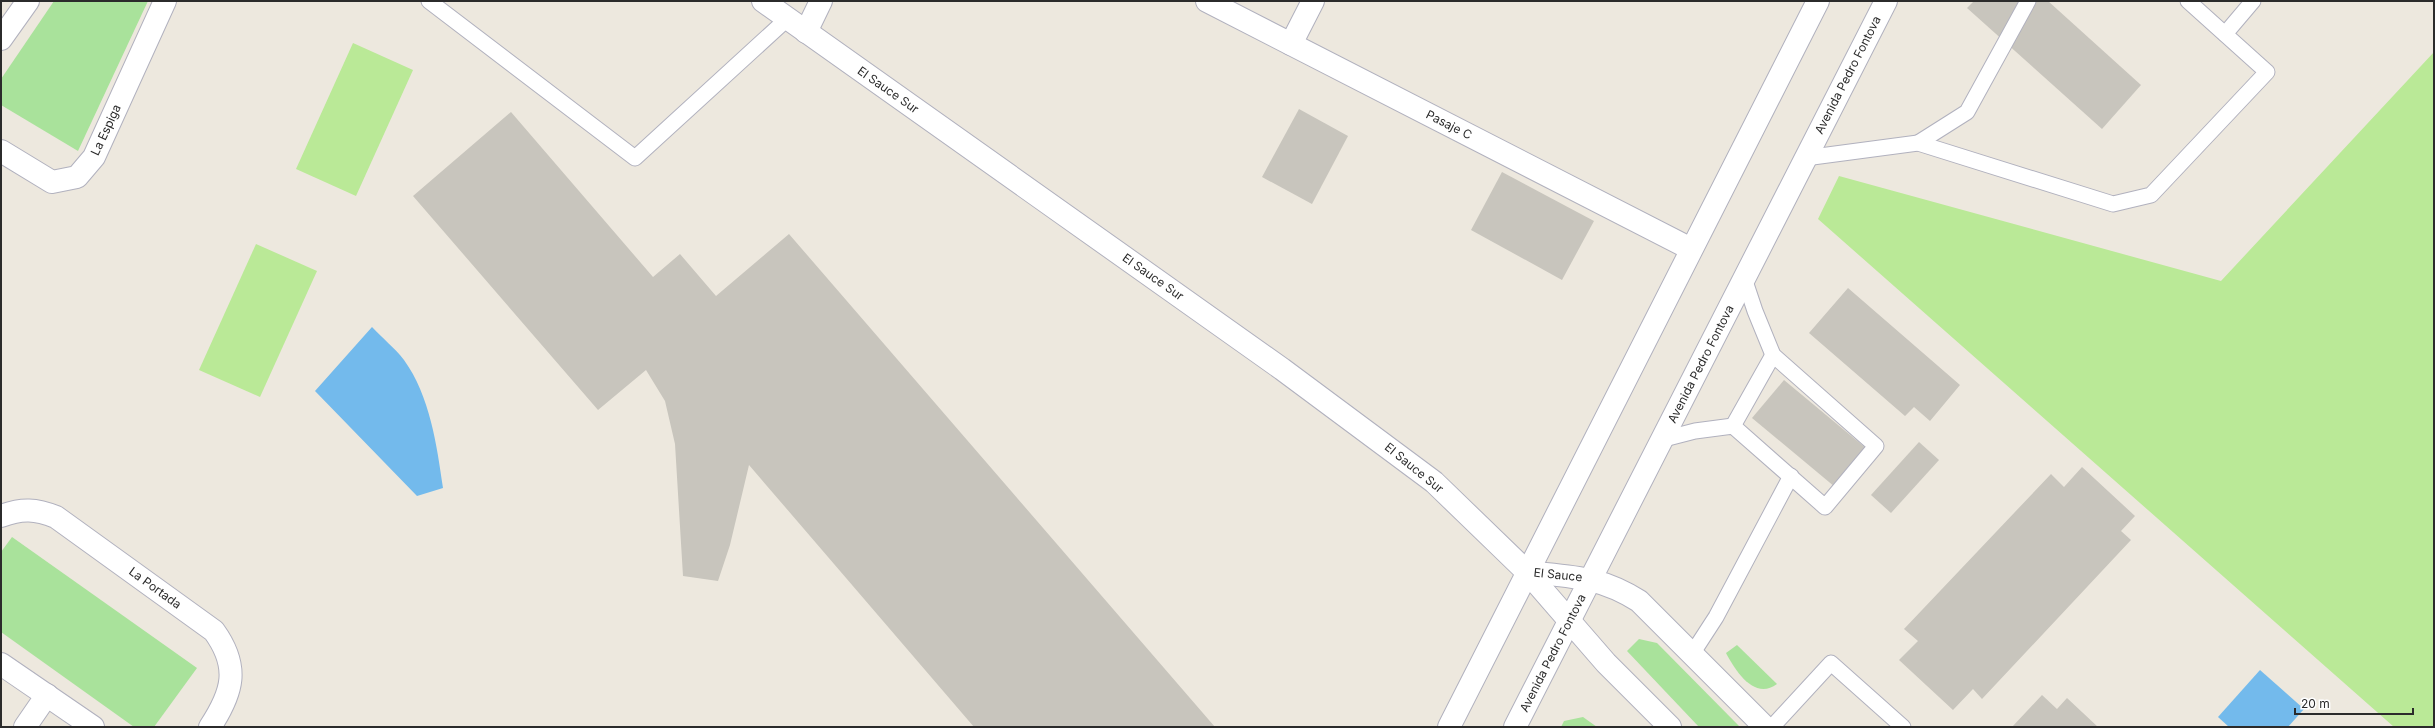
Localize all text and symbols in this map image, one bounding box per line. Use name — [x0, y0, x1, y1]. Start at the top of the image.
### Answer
street label: Avenida Pedro Fontova — [1811, 13, 1884, 136]
street label: El Sauce Sur — [855, 63, 922, 117]
street label: La Espiga — [87, 102, 124, 158]
street label: Pasaje C — [1424, 107, 1475, 143]
street label: El Sauce Sur — [1120, 250, 1187, 304]
street label: Avenida Pedro Fontova — [1664, 302, 1737, 425]
street label: El Sauce Sur — [1382, 439, 1447, 496]
street label: La Portada — [126, 564, 184, 612]
street label: El Sauce — [1533, 564, 1583, 585]
street label: Avenida Pedro Fontova — [1516, 591, 1589, 714]
scale bar — [2295, 690, 2413, 716]
text: 20 m — [2301, 696, 2330, 711]

